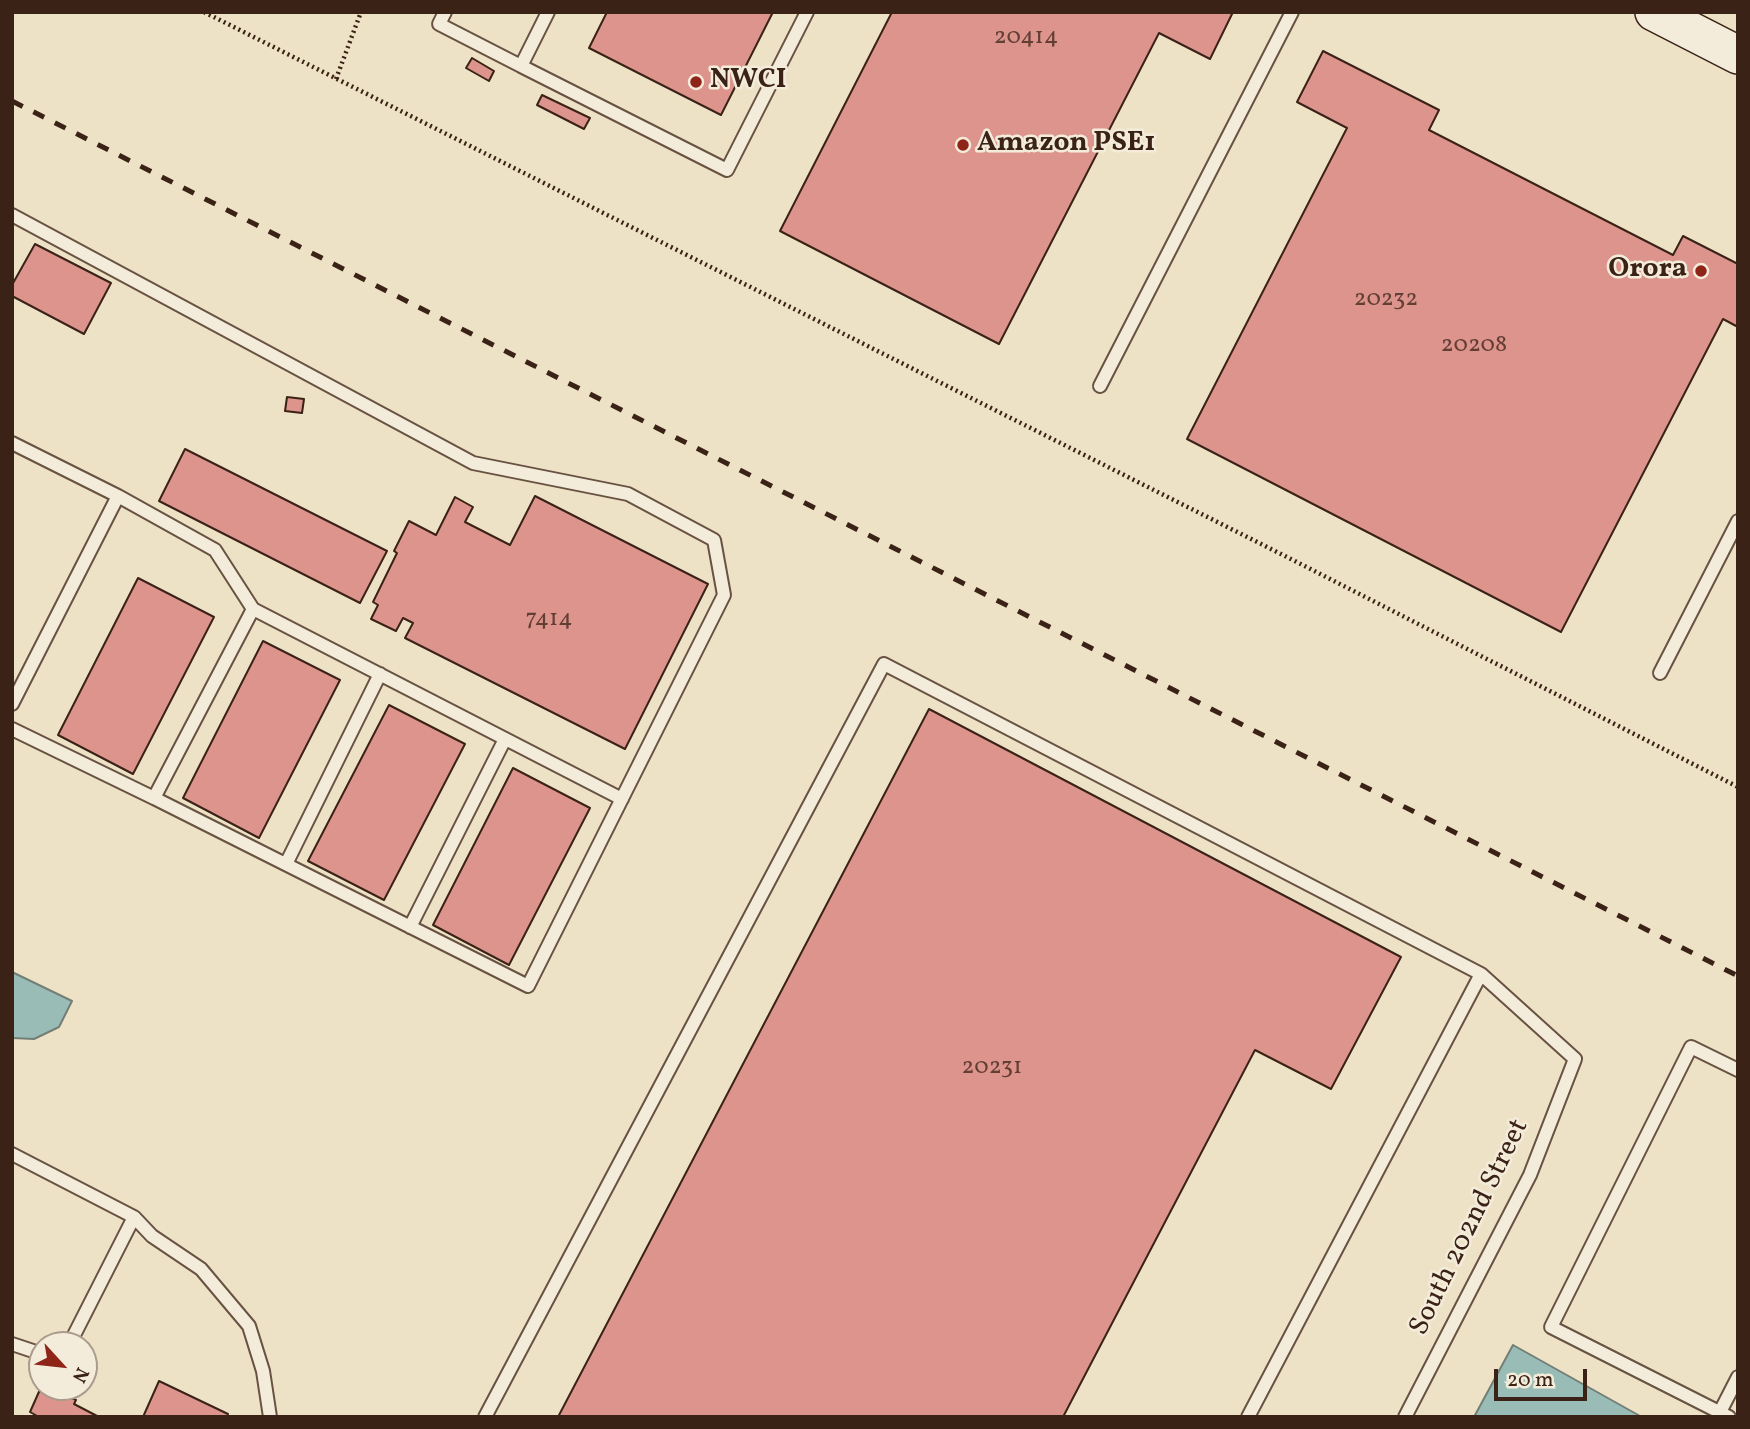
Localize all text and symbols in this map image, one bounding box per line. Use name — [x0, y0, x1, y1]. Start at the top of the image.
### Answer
house number: 20414 — [994, 25, 1058, 53]
place label: NWCI — [710, 65, 786, 99]
marker: NWCI — [688, 74, 704, 90]
place label: Amazon PSE1 — [977, 128, 1156, 162]
marker: Amazon PSE1 — [955, 137, 971, 153]
place label: Orora — [1608, 254, 1687, 288]
marker: Orora — [1693, 263, 1709, 279]
house number: 20232 — [1354, 287, 1418, 315]
house number: 20208 — [1441, 333, 1507, 361]
house number: 7414 — [525, 607, 573, 635]
house number: 20231 — [962, 1055, 1022, 1083]
street label: South 202nd Street — [1404, 1114, 1538, 1342]
north arrow — [28, 1331, 98, 1401]
scale bar — [1498, 1356, 1591, 1400]
text: N — [65, 1363, 95, 1387]
text: 20 m — [1507, 1366, 1553, 1395]

